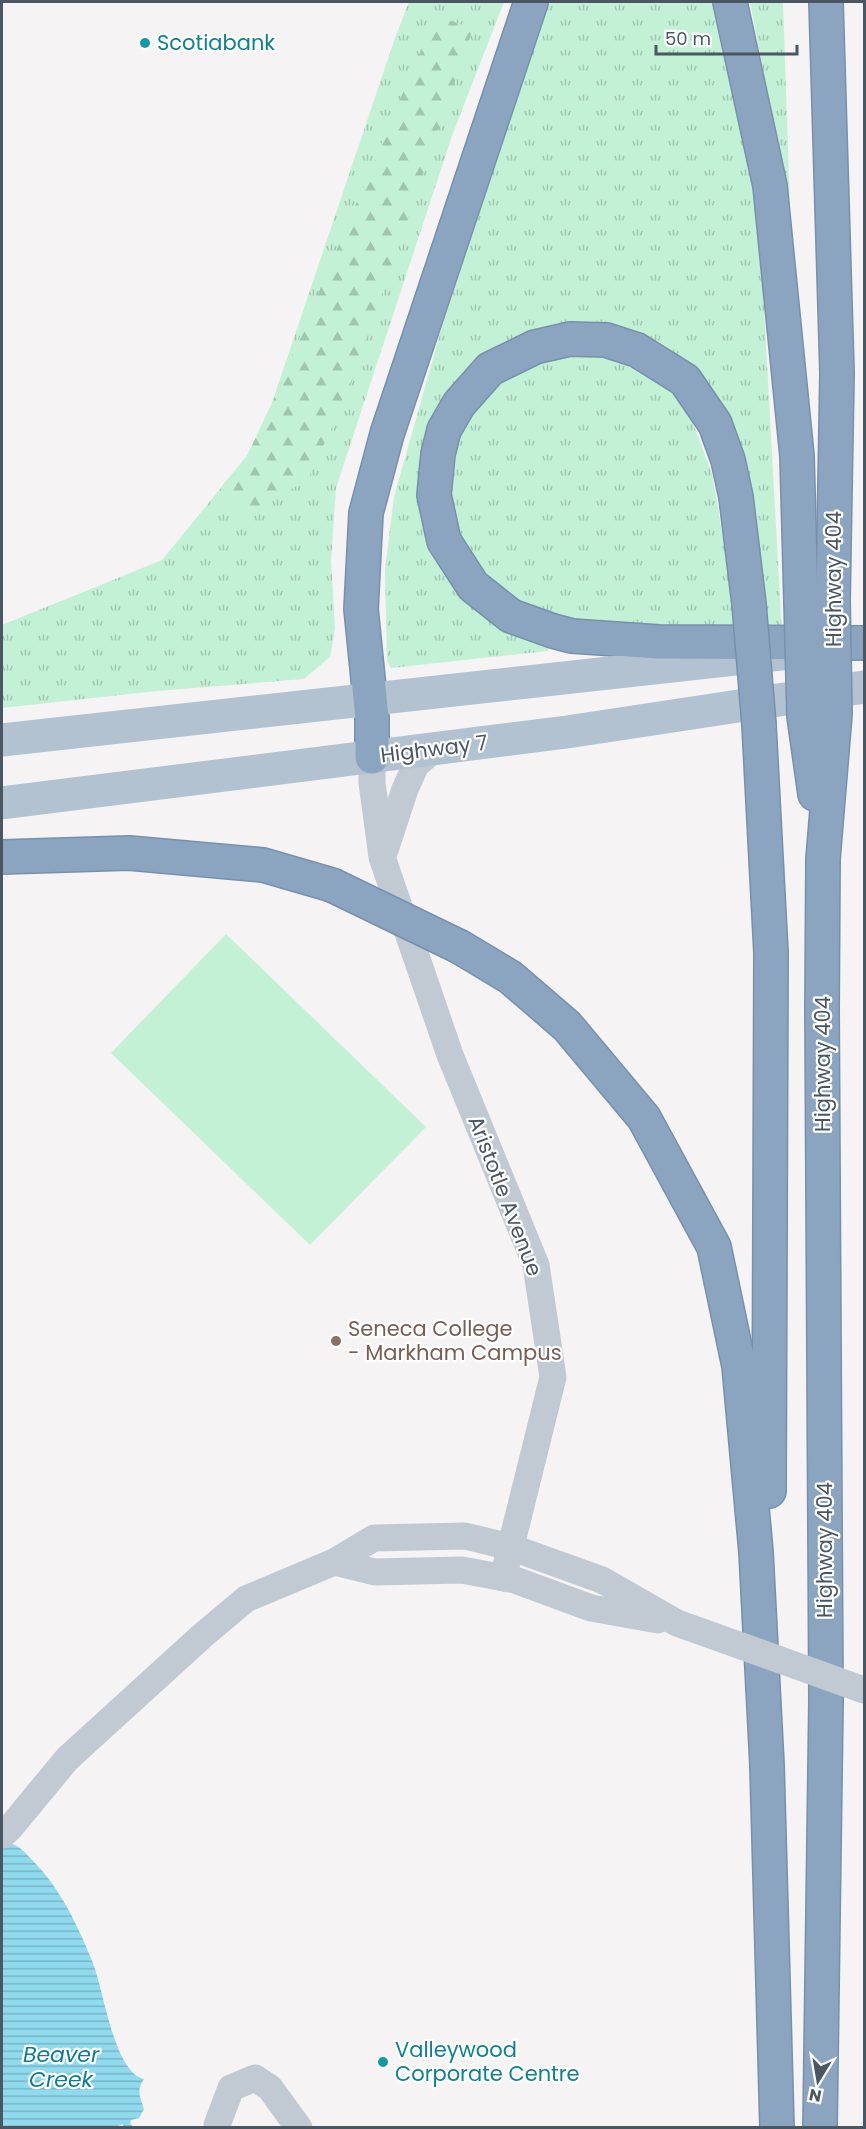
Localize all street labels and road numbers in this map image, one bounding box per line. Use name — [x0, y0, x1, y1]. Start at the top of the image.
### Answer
street label: Highway 404 — [819, 511, 848, 647]
street label: Highway 7 — [379, 728, 489, 769]
street label: Highway 404 — [808, 996, 837, 1132]
street label: Aristotle Avenue — [462, 1112, 549, 1280]
street label: Highway 404 — [810, 1482, 839, 1618]

